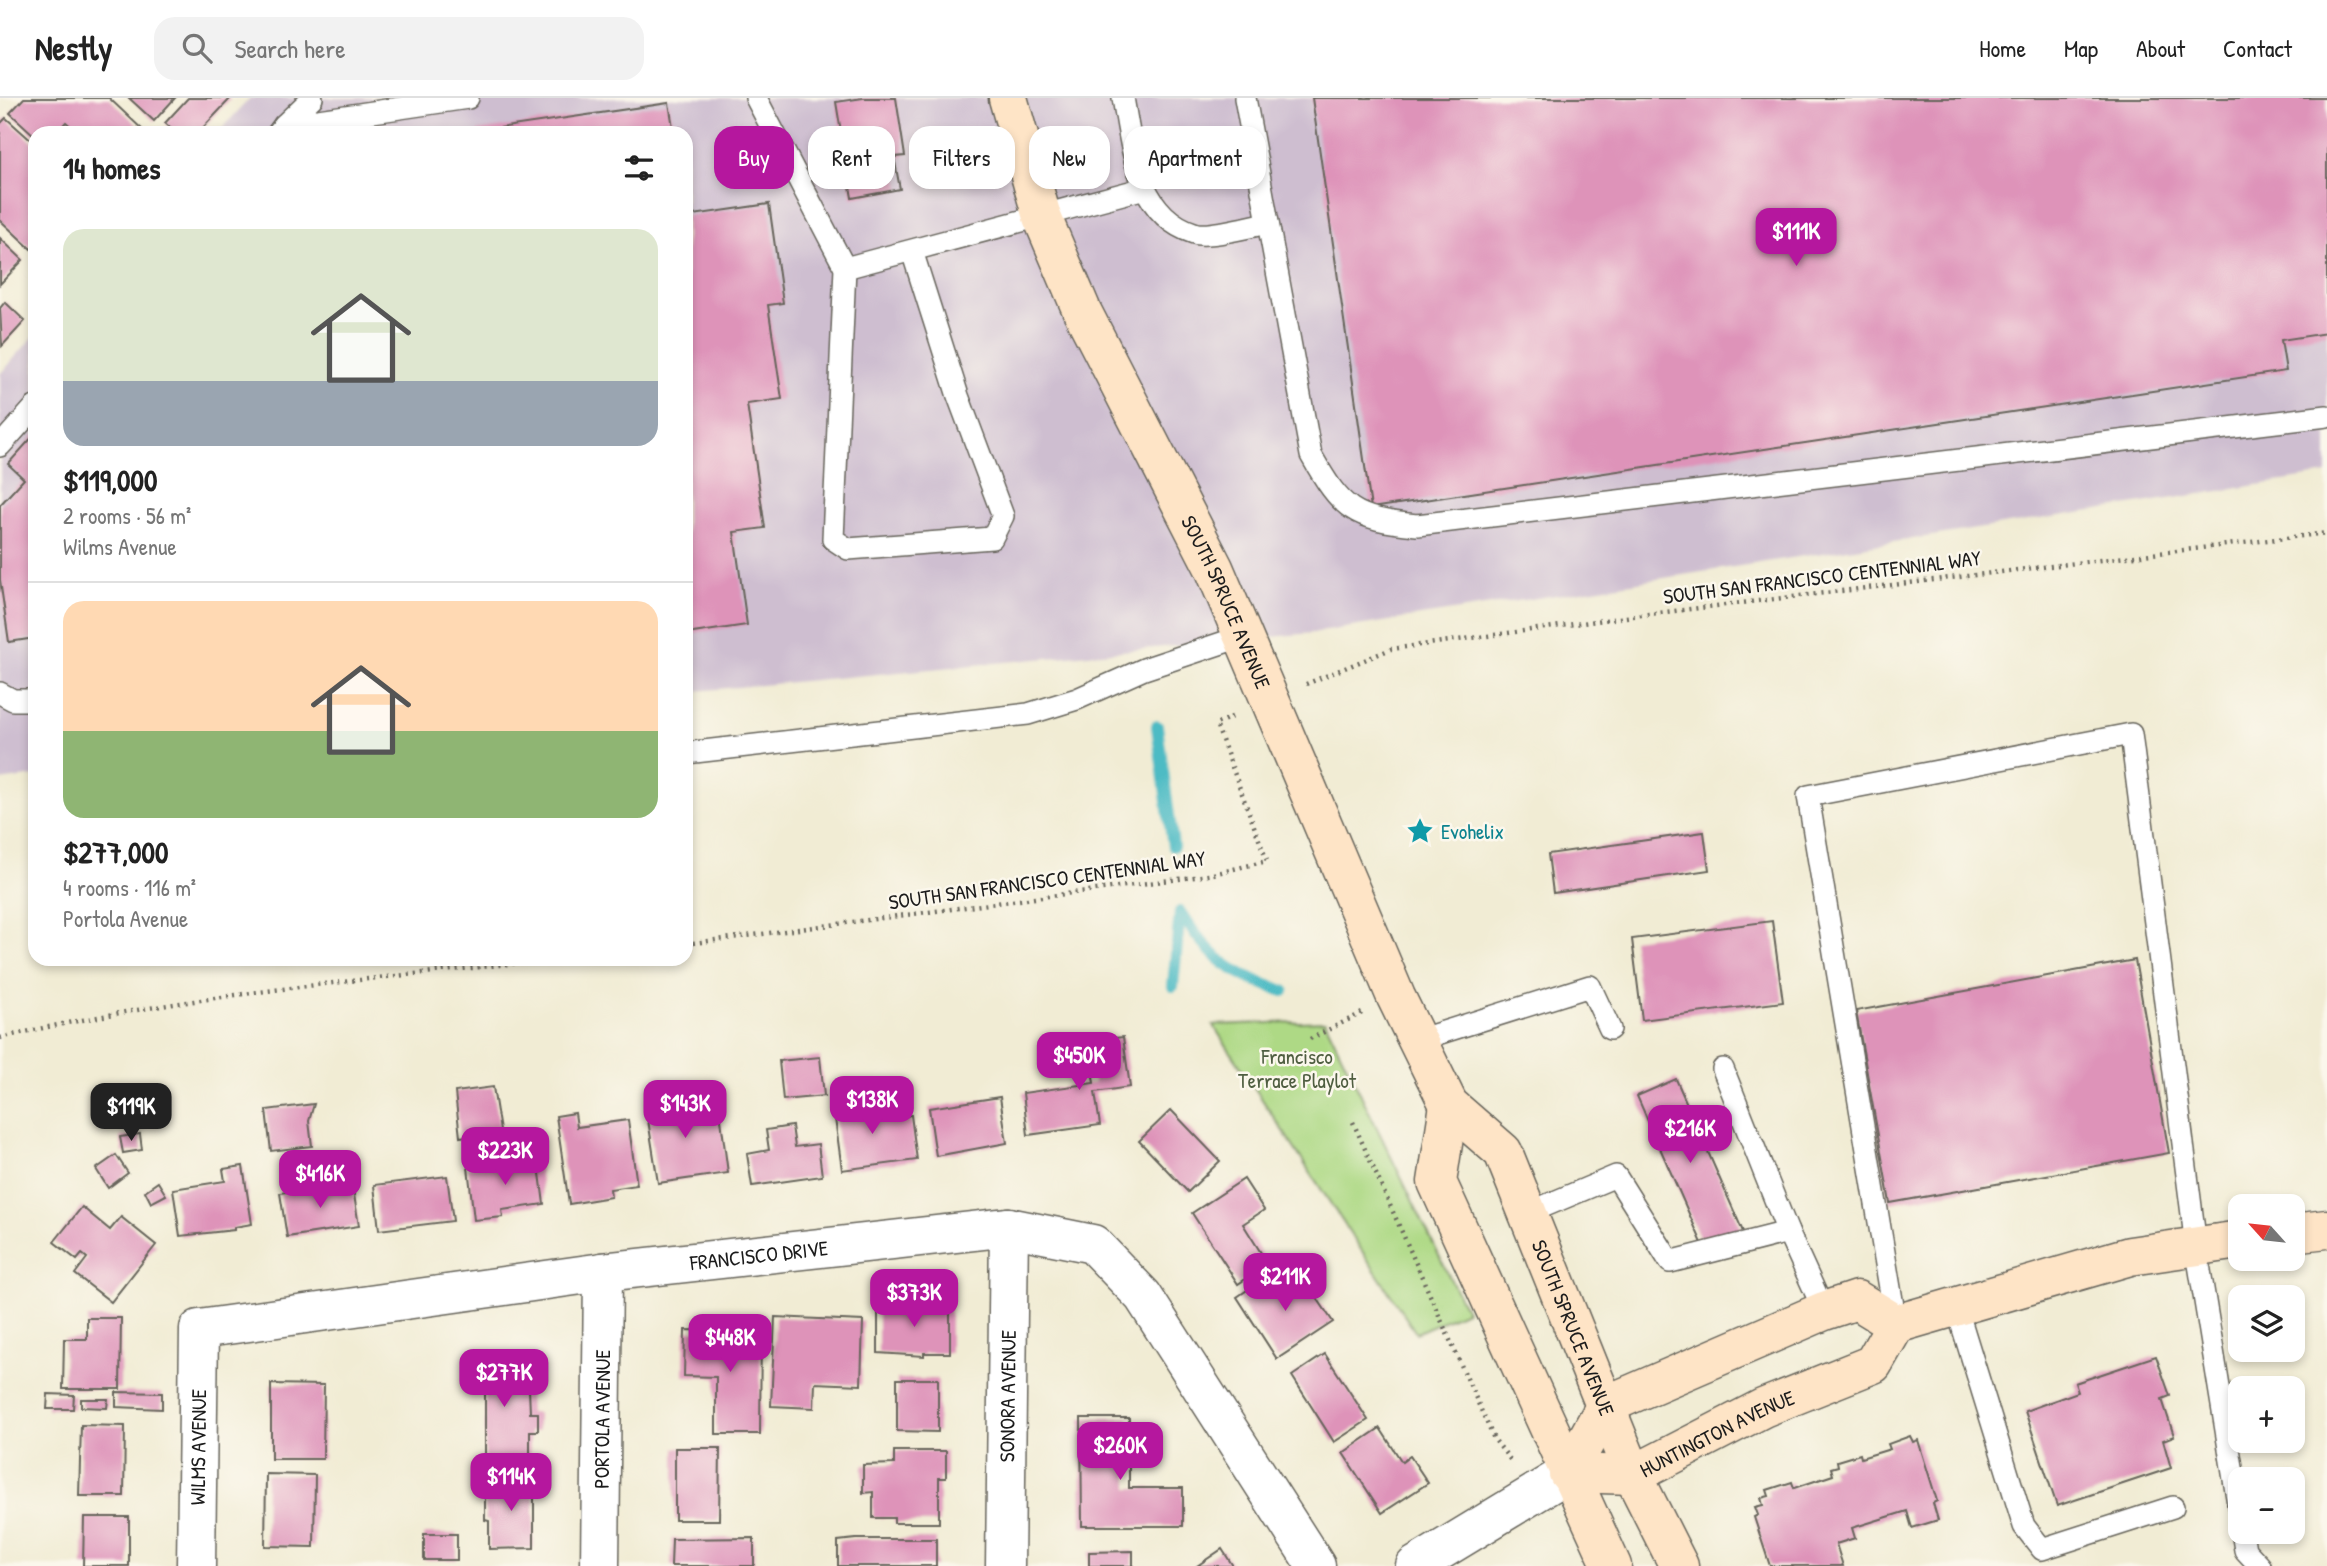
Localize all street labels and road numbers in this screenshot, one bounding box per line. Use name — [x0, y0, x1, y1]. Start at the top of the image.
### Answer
street label: SOUTH SPRUCE AVENUE — [1175, 510, 1278, 693]
street label: SOUTH SAN FRANCISCO CENTENNIAL WAY — [1661, 543, 1983, 611]
street label: SOUTH SAN FRANCISCO CENTENNIAL WAY — [887, 843, 1208, 917]
street label: FRANCISCO DRIVE — [688, 1233, 829, 1277]
street label: SOUTH SPRUCE AVENUE — [1525, 1235, 1622, 1420]
street label: SONORA AVENUE — [992, 1330, 1022, 1462]
street label: PORTOLA AVENUE — [586, 1349, 617, 1489]
street label: HUNTINGTON AVENUE — [1635, 1382, 1799, 1484]
street label: WILMS AVENUE — [182, 1389, 213, 1505]

